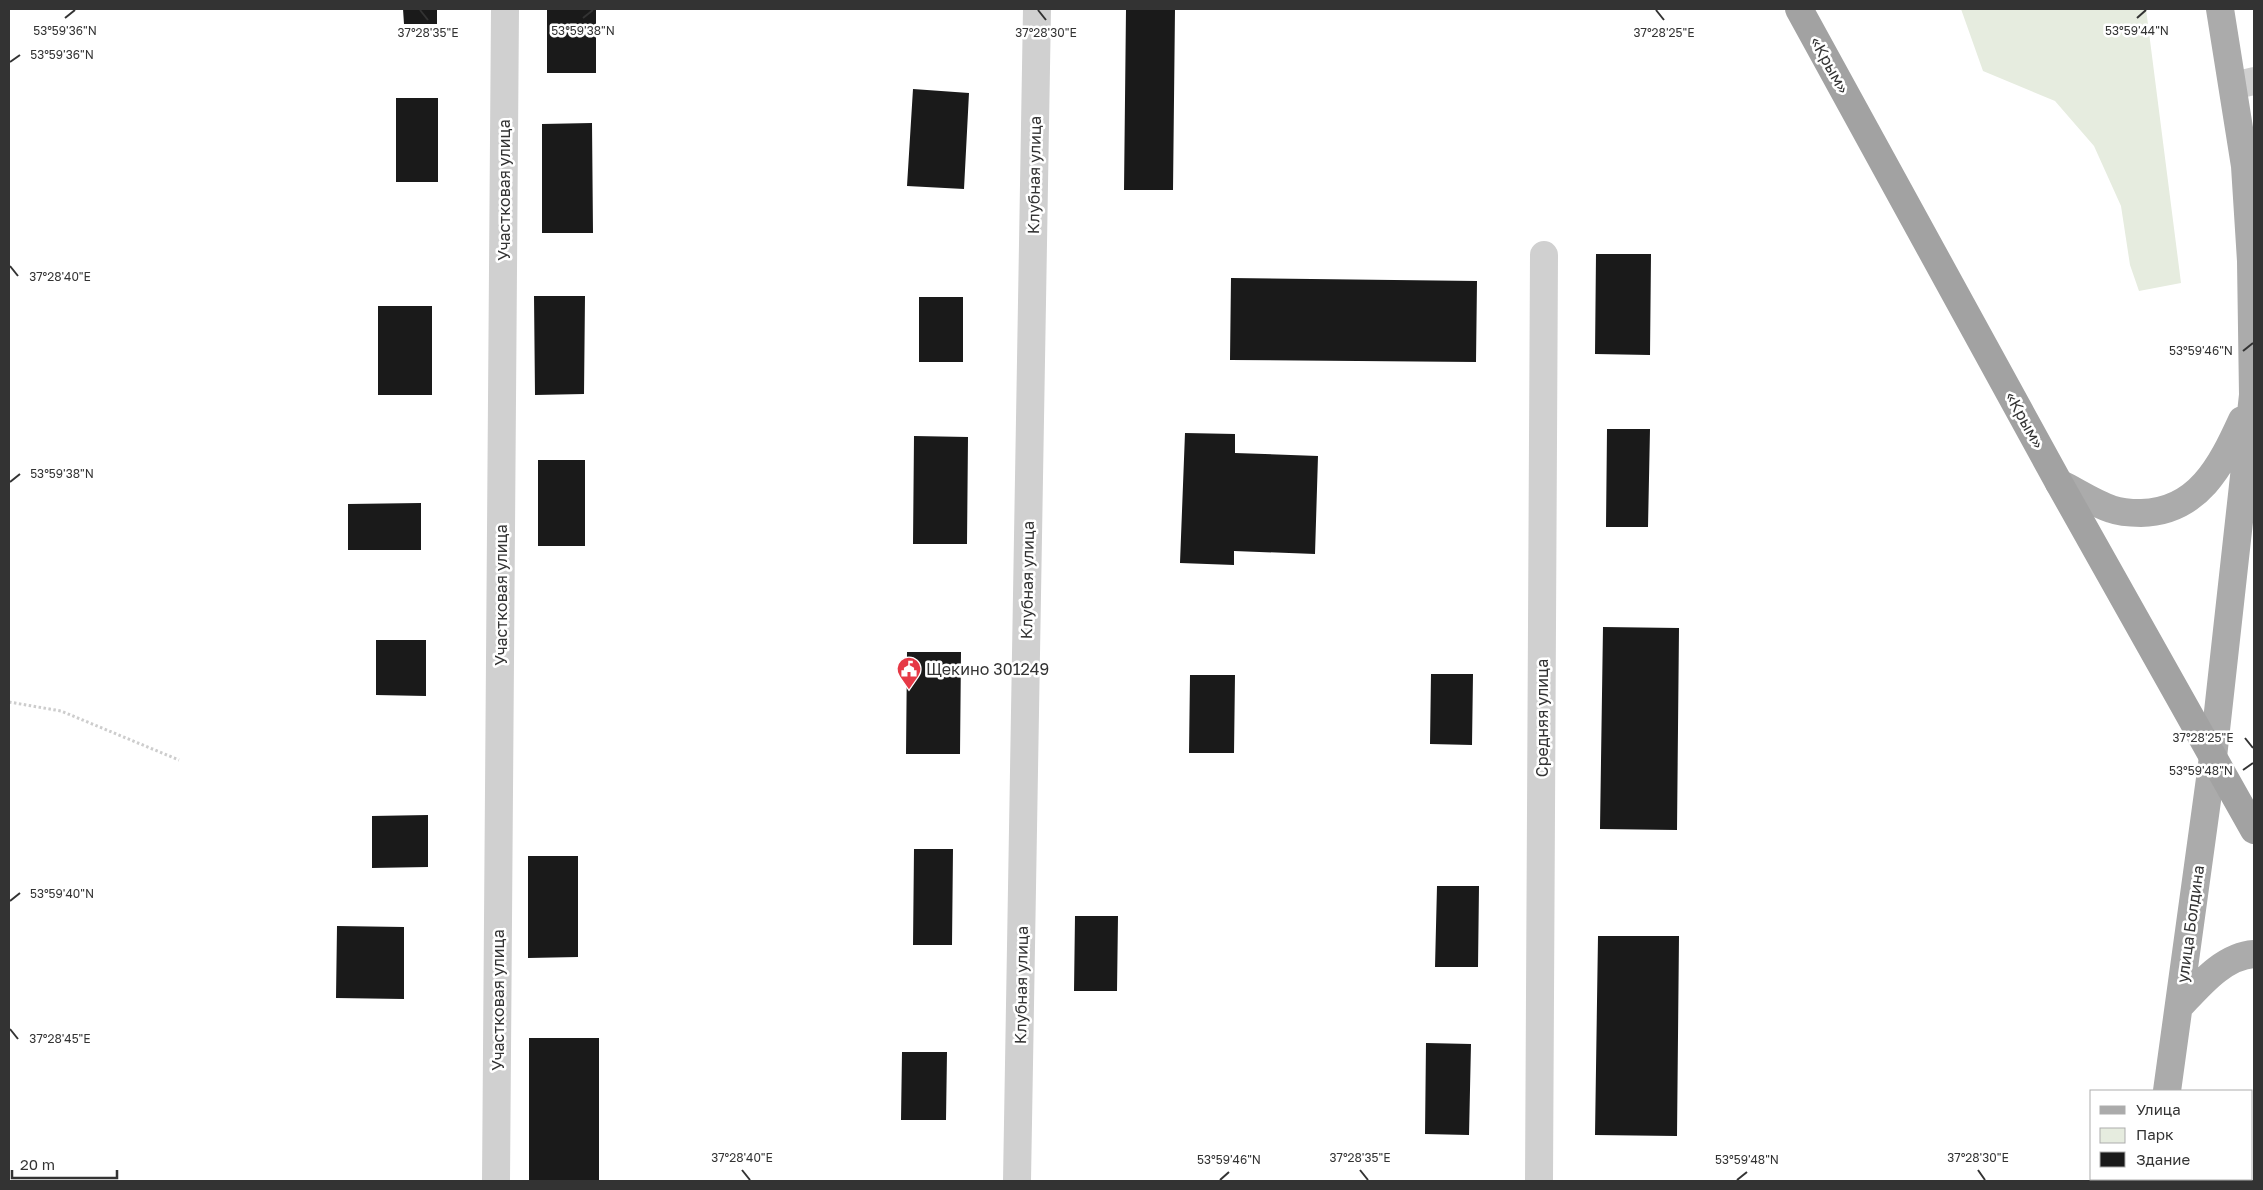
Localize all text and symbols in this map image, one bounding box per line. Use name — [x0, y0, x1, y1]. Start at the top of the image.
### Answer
text: 53°59'36"N — [33, 23, 97, 38]
text: 53°59'38"N — [551, 23, 615, 38]
text: 53°59'44"N — [2105, 23, 2169, 38]
text: 37°28'35"E — [398, 25, 458, 40]
text: 37°28'30"E — [1015, 25, 1077, 40]
text: 37°28'25"E — [1634, 25, 1694, 40]
street label: «Крым» — [1806, 33, 1854, 97]
text: 53°59'36"N — [30, 47, 94, 62]
street label: Клубная улица — [1023, 116, 1045, 234]
street label: Участковая улица — [494, 119, 514, 261]
text: 37°28'40"E — [29, 269, 91, 284]
text: 53°59'46"N — [2169, 343, 2233, 358]
street label: «Крым» — [2001, 388, 2049, 452]
text: 53°59'38"N — [30, 466, 94, 481]
street label: Клубная улица — [1016, 521, 1038, 639]
street label: Участковая улица — [491, 524, 511, 666]
public building icon: Щекино 301249 — [896, 656, 922, 690]
place label: Щекино 301249 — [926, 659, 1049, 679]
street label: Средняя улица — [1532, 659, 1552, 777]
text: 37°28'25"E — [2173, 730, 2233, 745]
text: 53°59'48"N — [2169, 763, 2233, 778]
street label: улица Болдина — [2172, 864, 2208, 984]
text: 53°59'40"N — [30, 886, 94, 901]
street label: Клубная улица — [1010, 926, 1032, 1044]
street label: Участковая улица — [488, 929, 508, 1071]
text: 37°28'45"E — [29, 1031, 91, 1046]
legend — [2090, 1090, 2253, 1180]
text: Улица — [2136, 1100, 2181, 1118]
text: Парк — [2136, 1125, 2174, 1143]
scale bar — [12, 1148, 118, 1180]
text: 37°28'40"E — [711, 1150, 773, 1165]
text: 37°28'35"E — [1330, 1150, 1390, 1165]
text: 37°28'30"E — [1947, 1150, 2009, 1165]
text: Здание — [2136, 1150, 2190, 1168]
text: 53°59'46"N — [1197, 1152, 1261, 1167]
text: 53°59'48"N — [1715, 1152, 1779, 1167]
text: 20 m — [20, 1155, 55, 1173]

